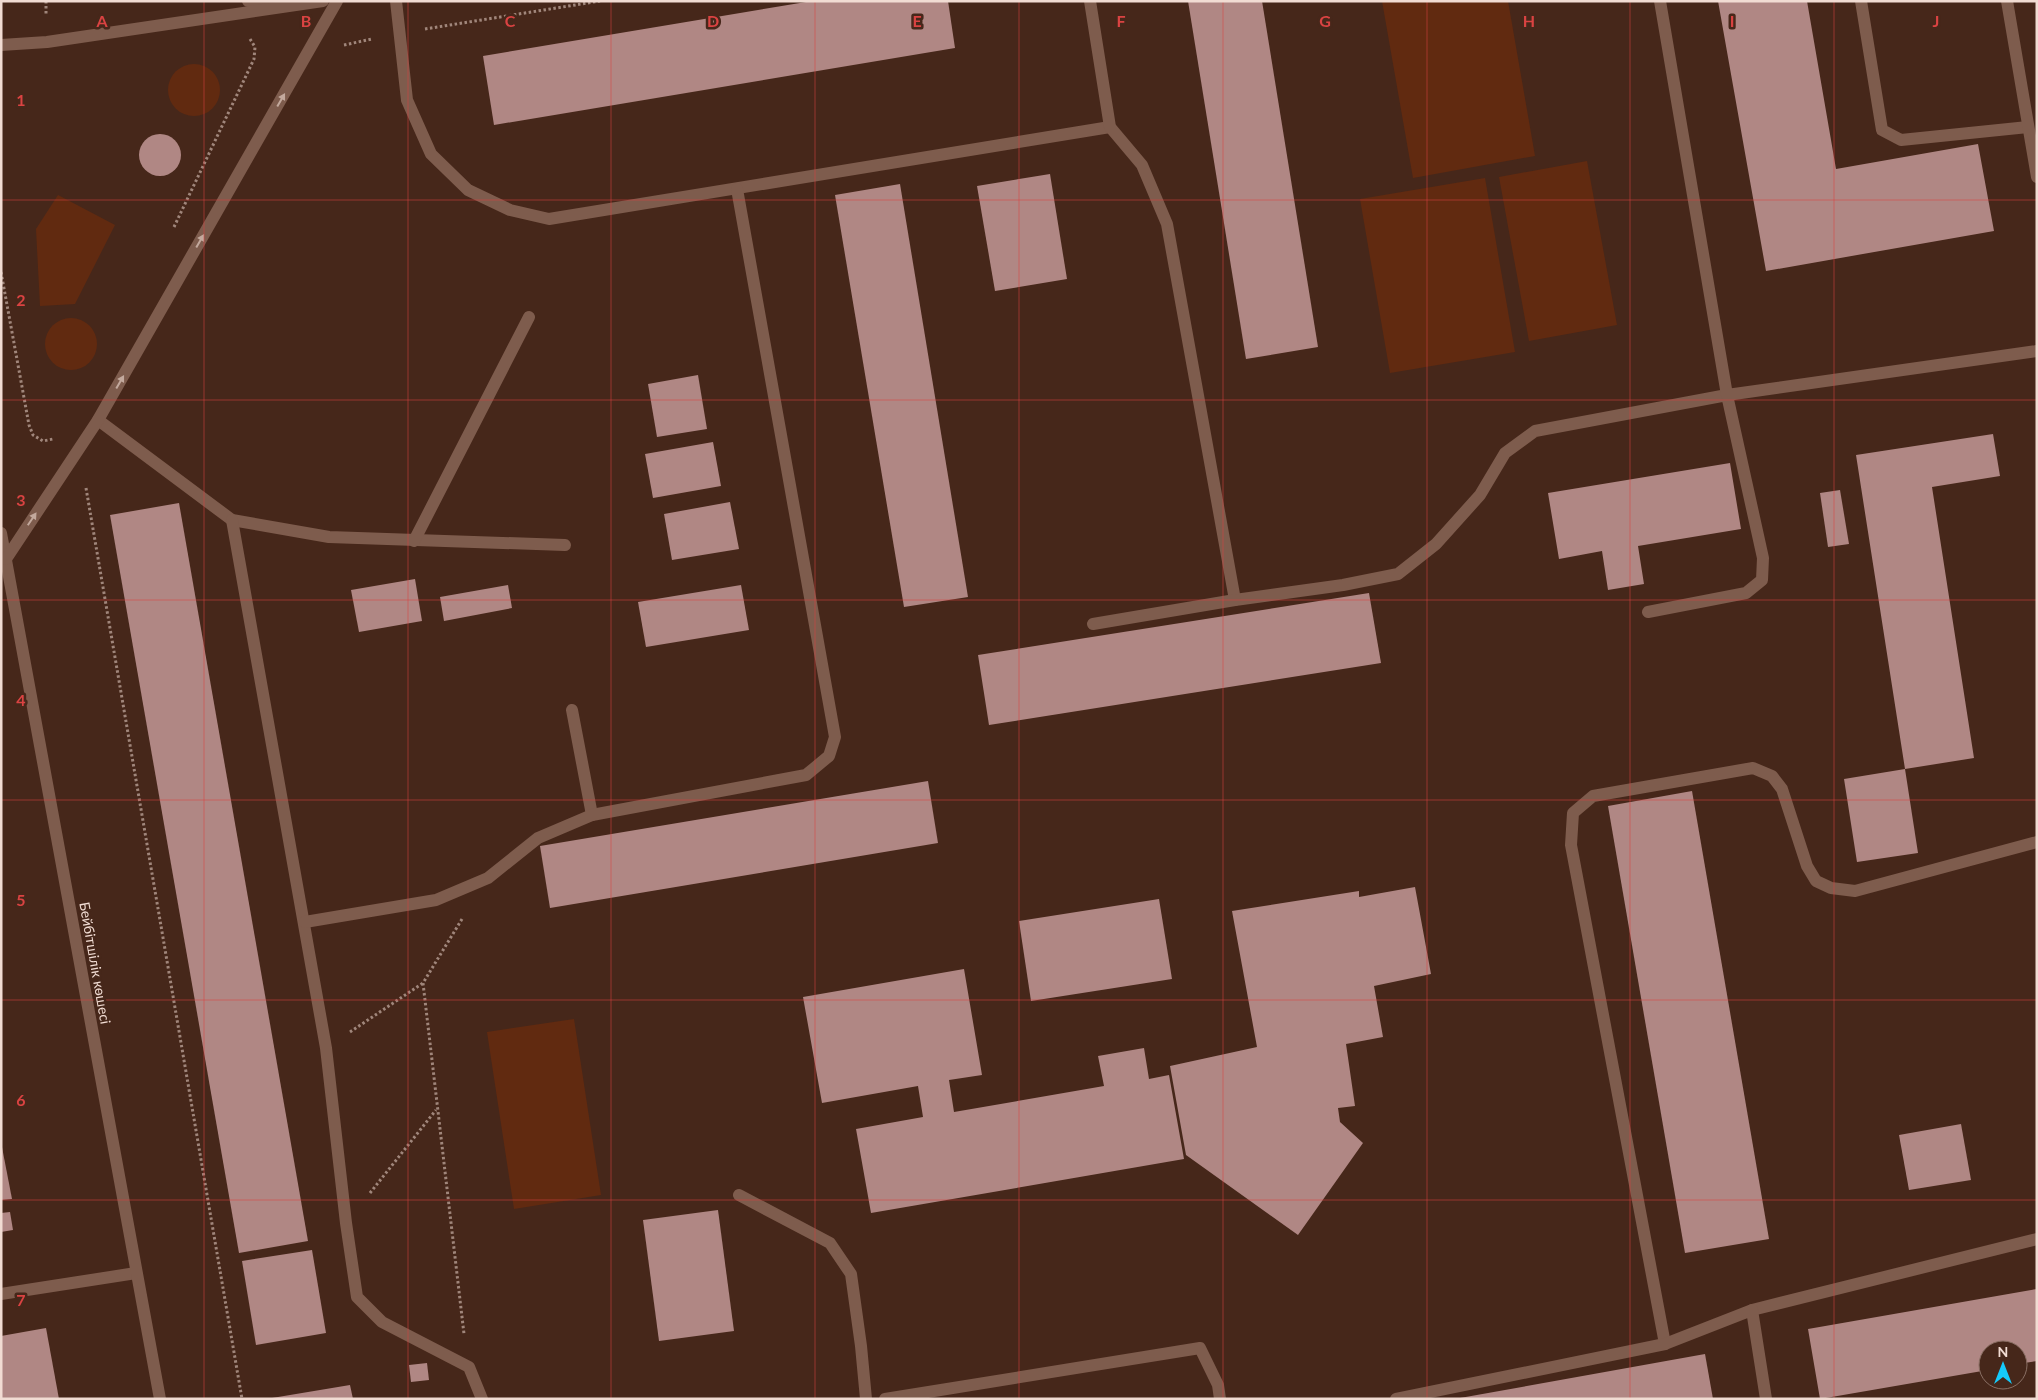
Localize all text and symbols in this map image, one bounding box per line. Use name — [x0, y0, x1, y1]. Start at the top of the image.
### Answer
text: A — [95, 11, 108, 30]
text: B — [301, 11, 311, 30]
text: C — [505, 11, 516, 30]
text: D — [707, 11, 719, 30]
text: E — [912, 11, 922, 30]
text: F — [1116, 11, 1126, 30]
text: G — [1319, 11, 1331, 30]
text: H — [1523, 11, 1535, 30]
text: I — [1730, 11, 1734, 30]
text: J — [1933, 11, 1939, 30]
text: 1 — [16, 90, 26, 109]
one-way arrow — [277, 92, 285, 107]
one-way arrow — [196, 234, 205, 247]
text: 2 — [16, 290, 26, 309]
one-way arrow — [115, 375, 124, 388]
text: 3 — [16, 490, 26, 509]
one-way arrow — [28, 512, 37, 525]
text: 4 — [16, 690, 26, 709]
text: 5 — [16, 890, 26, 909]
street label: Бейбітшілік көшесі — [76, 900, 115, 1025]
text: 6 — [16, 1090, 26, 1109]
text: 7 — [16, 1290, 26, 1309]
north arrow — [1978, 1340, 2028, 1390]
text: N — [1998, 1343, 2008, 1360]

